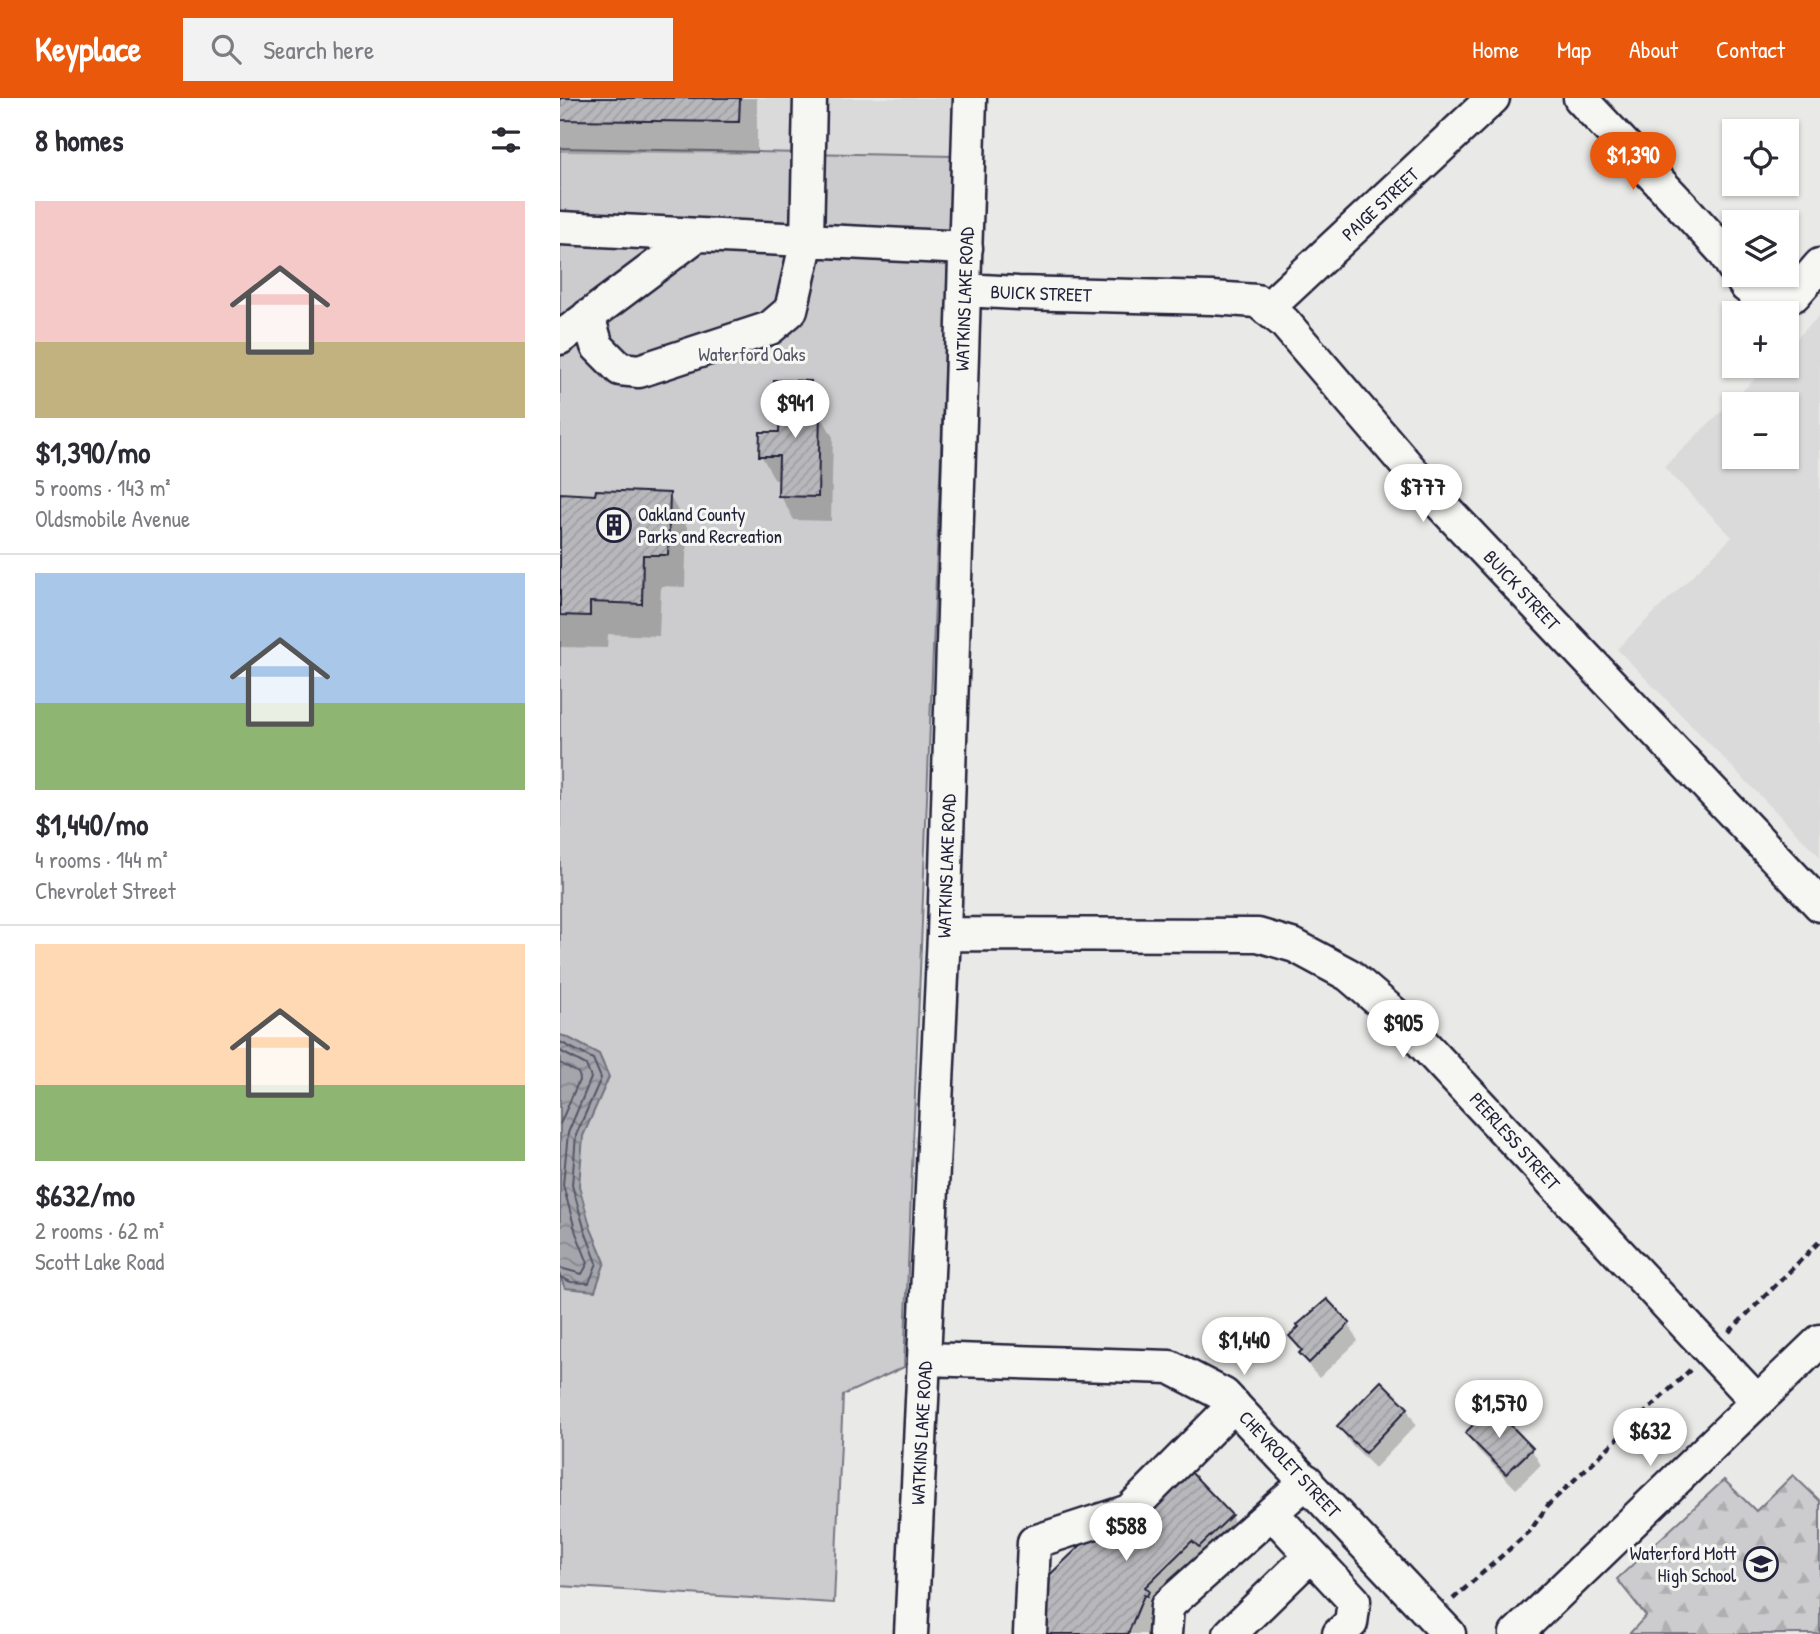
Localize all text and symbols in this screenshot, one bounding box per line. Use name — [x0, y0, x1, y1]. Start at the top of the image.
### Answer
search box — [183, 18, 673, 81]
text: Keyplace — [35, 27, 141, 71]
icon: search — [207, 30, 245, 68]
text: Search here — [263, 32, 374, 67]
text: Home — [1472, 33, 1519, 65]
text: Map — [1557, 33, 1591, 65]
text: About — [1629, 33, 1678, 65]
text: Contact — [1716, 33, 1785, 65]
map controls — [1722, 119, 1799, 469]
button: locate — [1722, 119, 1799, 196]
text: 8 homes — [35, 120, 123, 160]
icon: filters — [487, 121, 525, 159]
pin: $1,390 — [1576, 132, 1690, 192]
text: $1,390 — [1606, 139, 1660, 170]
street label: PAIGE STREET — [1336, 161, 1425, 246]
button: layers — [1722, 210, 1799, 287]
street label: WATKINS LAKE ROAD — [948, 227, 980, 371]
icon: home — [217, 247, 343, 373]
street label: BUICK STREET — [990, 278, 1093, 308]
button: + — [1722, 301, 1799, 378]
park label: Waterford Oaks — [698, 341, 806, 367]
pin: $941 — [754, 380, 836, 440]
text: $941 — [776, 387, 814, 418]
button: − — [1722, 392, 1799, 469]
text: $1,390/mo — [35, 432, 150, 472]
pin: $777 — [1382, 464, 1464, 524]
text: $777 — [1400, 471, 1446, 502]
text: 5 rooms · 143 m² — [35, 472, 171, 503]
place label: Oakland County Parks and Recreation — [638, 501, 782, 549]
text: Oldsmobile Avenue — [35, 503, 190, 534]
building icon: Oakland County Parks and Recreation — [595, 506, 633, 544]
street label: BUICK STREET — [1478, 544, 1567, 637]
icon: home — [217, 619, 343, 745]
street label: WATKINS LAKE ROAD — [930, 794, 962, 938]
text: $1,440/mo — [35, 804, 148, 844]
text: 4 rooms · 144 m² — [35, 844, 168, 875]
text: Chevrolet Street — [35, 875, 176, 906]
icon: home — [217, 990, 343, 1116]
pin: $905 — [1362, 1000, 1444, 1060]
text: $905 — [1383, 1007, 1423, 1038]
street label: PEERLESS STREET — [1464, 1086, 1567, 1197]
text: $632/mo — [35, 1175, 135, 1215]
text: 2 rooms · 62 m² — [35, 1215, 164, 1246]
text: Scott Lake Road — [35, 1246, 164, 1277]
pin: $1,440 — [1187, 1318, 1301, 1377]
text: $1,440 — [1218, 1324, 1270, 1355]
street label: WATKINS LAKE ROAD — [904, 1360, 938, 1506]
pin: $1,570 — [1442, 1380, 1556, 1440]
text: $1,570 — [1471, 1387, 1527, 1418]
street label: CHEVROLET STREET — [1233, 1405, 1347, 1524]
pin: $632 — [1609, 1408, 1691, 1468]
text: $632 — [1629, 1415, 1671, 1446]
pin: $588 — [1085, 1504, 1167, 1563]
text: $588 — [1105, 1510, 1147, 1541]
place label: Waterford Mott High School — [1630, 1540, 1737, 1588]
school or university icon: Waterford Mott High School — [1742, 1545, 1780, 1583]

